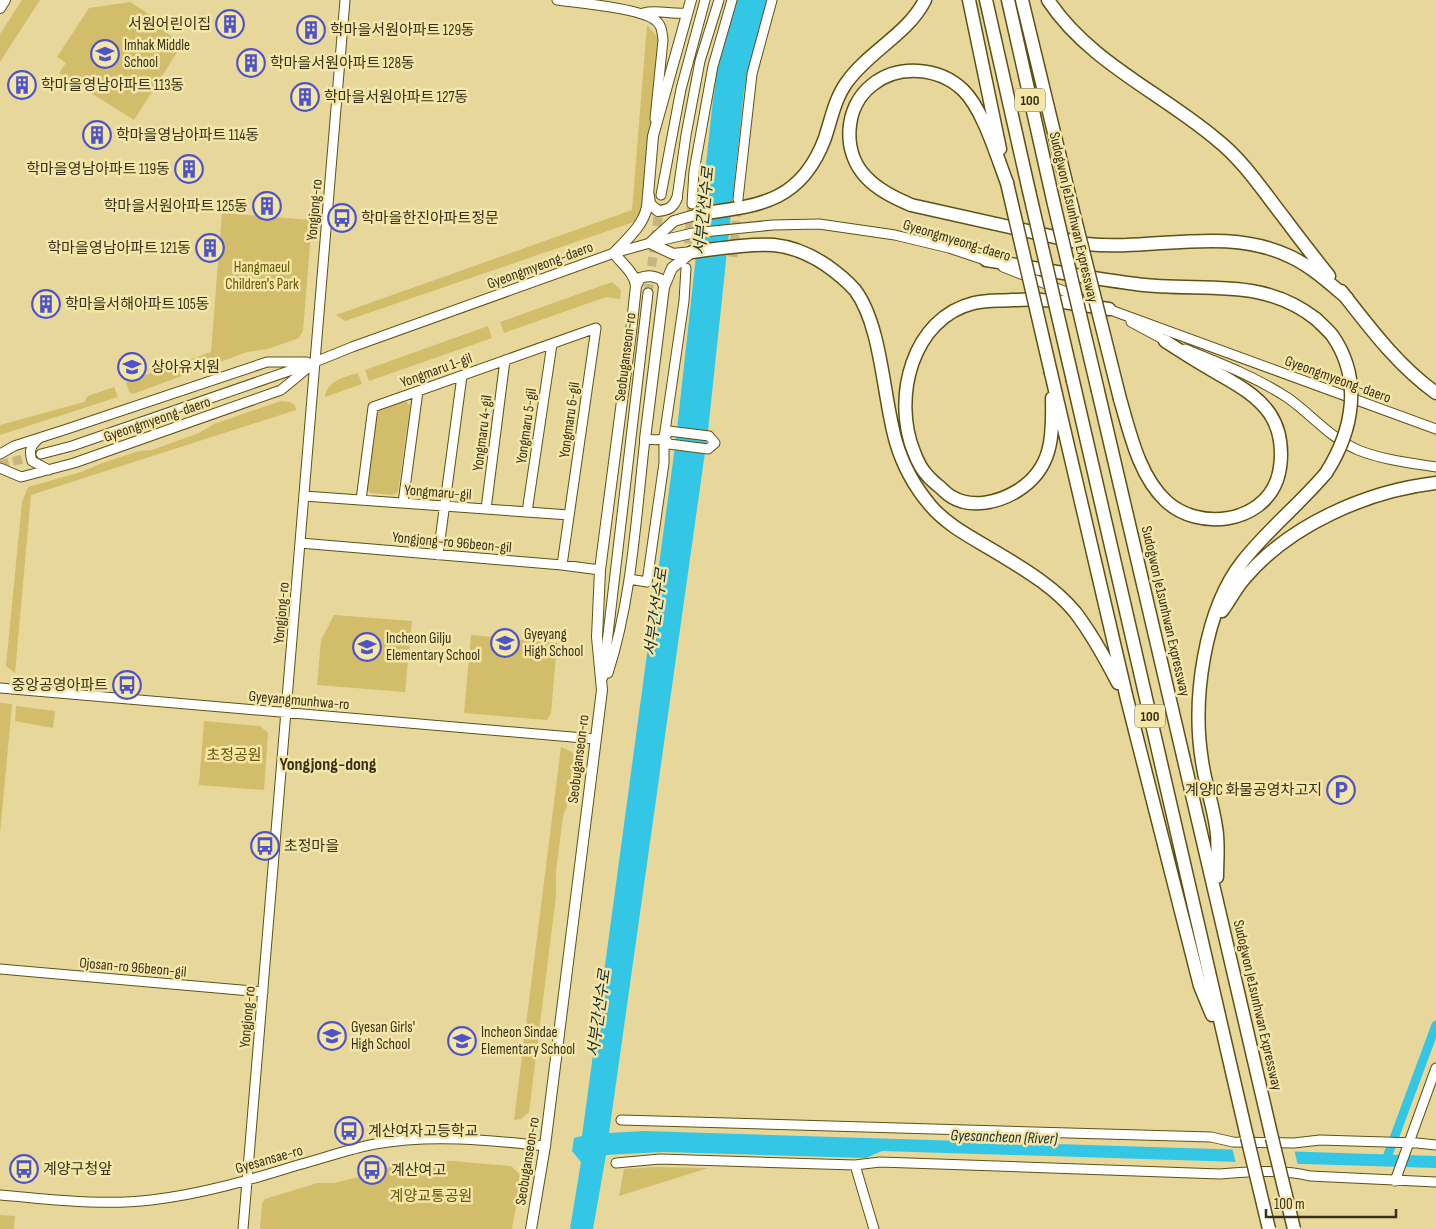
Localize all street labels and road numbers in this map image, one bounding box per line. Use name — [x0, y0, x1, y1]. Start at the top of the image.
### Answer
road number: 100 — [1015, 88, 1045, 112]
street label: Sudogwon Je1sunhwan Expressway — [1045, 130, 1102, 304]
street label: Yongjong-ro — [302, 178, 327, 242]
street label: Gyeongmyeong-daero — [901, 215, 1013, 266]
street label: Gyeongmyeong-daero — [484, 237, 596, 294]
street label: Seobuganseon-ro — [611, 312, 640, 402]
street label: Yongmaru 1-gil — [398, 349, 475, 392]
street label: Gyeongmyeong-daero — [1282, 351, 1394, 408]
street label: Yongmaru 6-gil — [555, 381, 584, 459]
street label: Yongmaru 5-gil — [512, 387, 541, 465]
street label: Gyeongmyeong-daero — [101, 392, 213, 447]
street label: Yongmaru 4-gil — [468, 394, 497, 472]
street label: Yongmaru-gil — [404, 481, 472, 504]
street label: Sudogwon Je1sunhwan Expressway — [1137, 524, 1194, 698]
street label: Yongjong-ro 96beon-gil — [391, 528, 512, 557]
street label: Yongjong-ro — [269, 581, 294, 645]
street label: Gyeyangmunhwa-ro — [248, 687, 350, 714]
road number: 100 — [1135, 704, 1165, 728]
street label: Seobuganseon-ro — [564, 714, 593, 804]
street label: Sudogwon Je1sunhwan Expressway — [1229, 918, 1286, 1092]
street label: Ojosan-ro 96beon-gil — [79, 953, 187, 982]
street label: Yongjong-ro — [235, 985, 260, 1049]
street label: Seobuganseon-ro — [511, 1116, 544, 1207]
street label: Gyesansae-ro — [233, 1141, 305, 1178]

